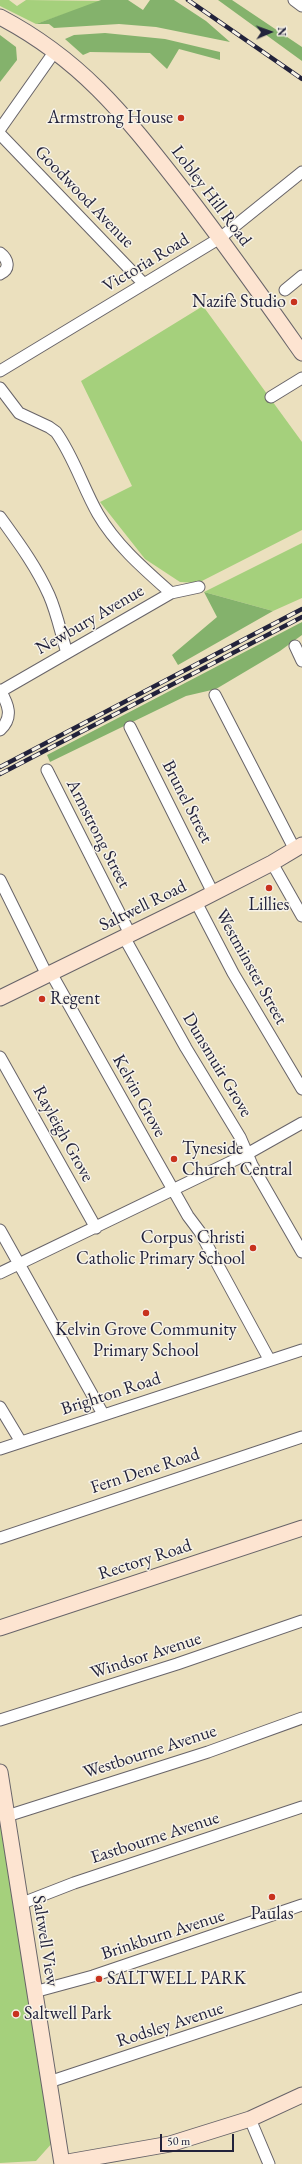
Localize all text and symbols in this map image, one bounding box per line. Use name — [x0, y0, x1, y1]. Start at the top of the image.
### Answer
north arrow — [250, 12, 290, 52]
text: N — [275, 27, 289, 36]
place label: Armstrong House — [47, 107, 173, 129]
marker: Armstrong House — [176, 113, 186, 123]
street label: Goodwood Avenue — [30, 141, 138, 253]
street label: Lobley Hill Road — [166, 142, 256, 250]
street label: Victoria Road — [99, 229, 193, 297]
place label: Nazifè Studio — [192, 291, 286, 313]
marker: Nazifè Studio — [289, 297, 299, 307]
street label: Newbury Avenue — [32, 580, 148, 660]
street label: Brunel Street — [157, 757, 217, 847]
street label: Armstrong Street — [61, 776, 135, 892]
street label: Saltwell Road — [96, 876, 190, 936]
marker: Lillies — [264, 883, 274, 893]
place label: Lillies — [249, 894, 289, 916]
street label: Westminster Street — [210, 905, 292, 1029]
place label: Regent — [50, 988, 100, 1010]
marker: Regent — [37, 994, 47, 1004]
street label: Dunsmuir Grove — [177, 1009, 257, 1121]
street label: Kelvin Grove — [107, 1051, 171, 1141]
street label: Rayleigh Grove — [28, 1082, 98, 1186]
place label: Tyneside Church Central — [182, 1138, 292, 1180]
marker: Tyneside Church Central — [169, 1154, 179, 1164]
place label: Corpus Christi Catholic Primary School — [76, 1227, 245, 1270]
marker: Corpus Christi Catholic Primary School — [248, 1243, 258, 1253]
marker: Kelvin Grove Community Primary School — [141, 1308, 151, 1318]
place label: Kelvin Grove Community Primary School — [55, 1319, 237, 1362]
street label: Brighton Road — [58, 1368, 164, 1420]
street label: Fern Dene Road — [88, 1443, 202, 1499]
street label: Rectory Road — [96, 1535, 194, 1585]
street label: Windsor Avenue — [88, 1628, 204, 1684]
street label: Westbourne Avenue — [81, 1720, 219, 1784]
street label: Eastbourne Avenue — [88, 1807, 222, 1869]
marker: Paulas — [267, 1892, 277, 1902]
street label: Saltwell View — [27, 1894, 63, 1988]
place label: Paulas — [250, 1903, 294, 1925]
street label: Brinkburn Avenue — [99, 1905, 227, 1965]
place label: SALTWELL PARK — [107, 1968, 246, 1990]
marker: SALTWELL PARK — [94, 1974, 104, 1984]
street label: Rodsley Avenue — [114, 1998, 226, 2052]
place label: Saltwell Park — [24, 2003, 111, 2025]
marker: Saltwell Park — [11, 2009, 21, 2019]
scale bar — [162, 2126, 236, 2152]
text: 50 m — [167, 2133, 190, 2149]

